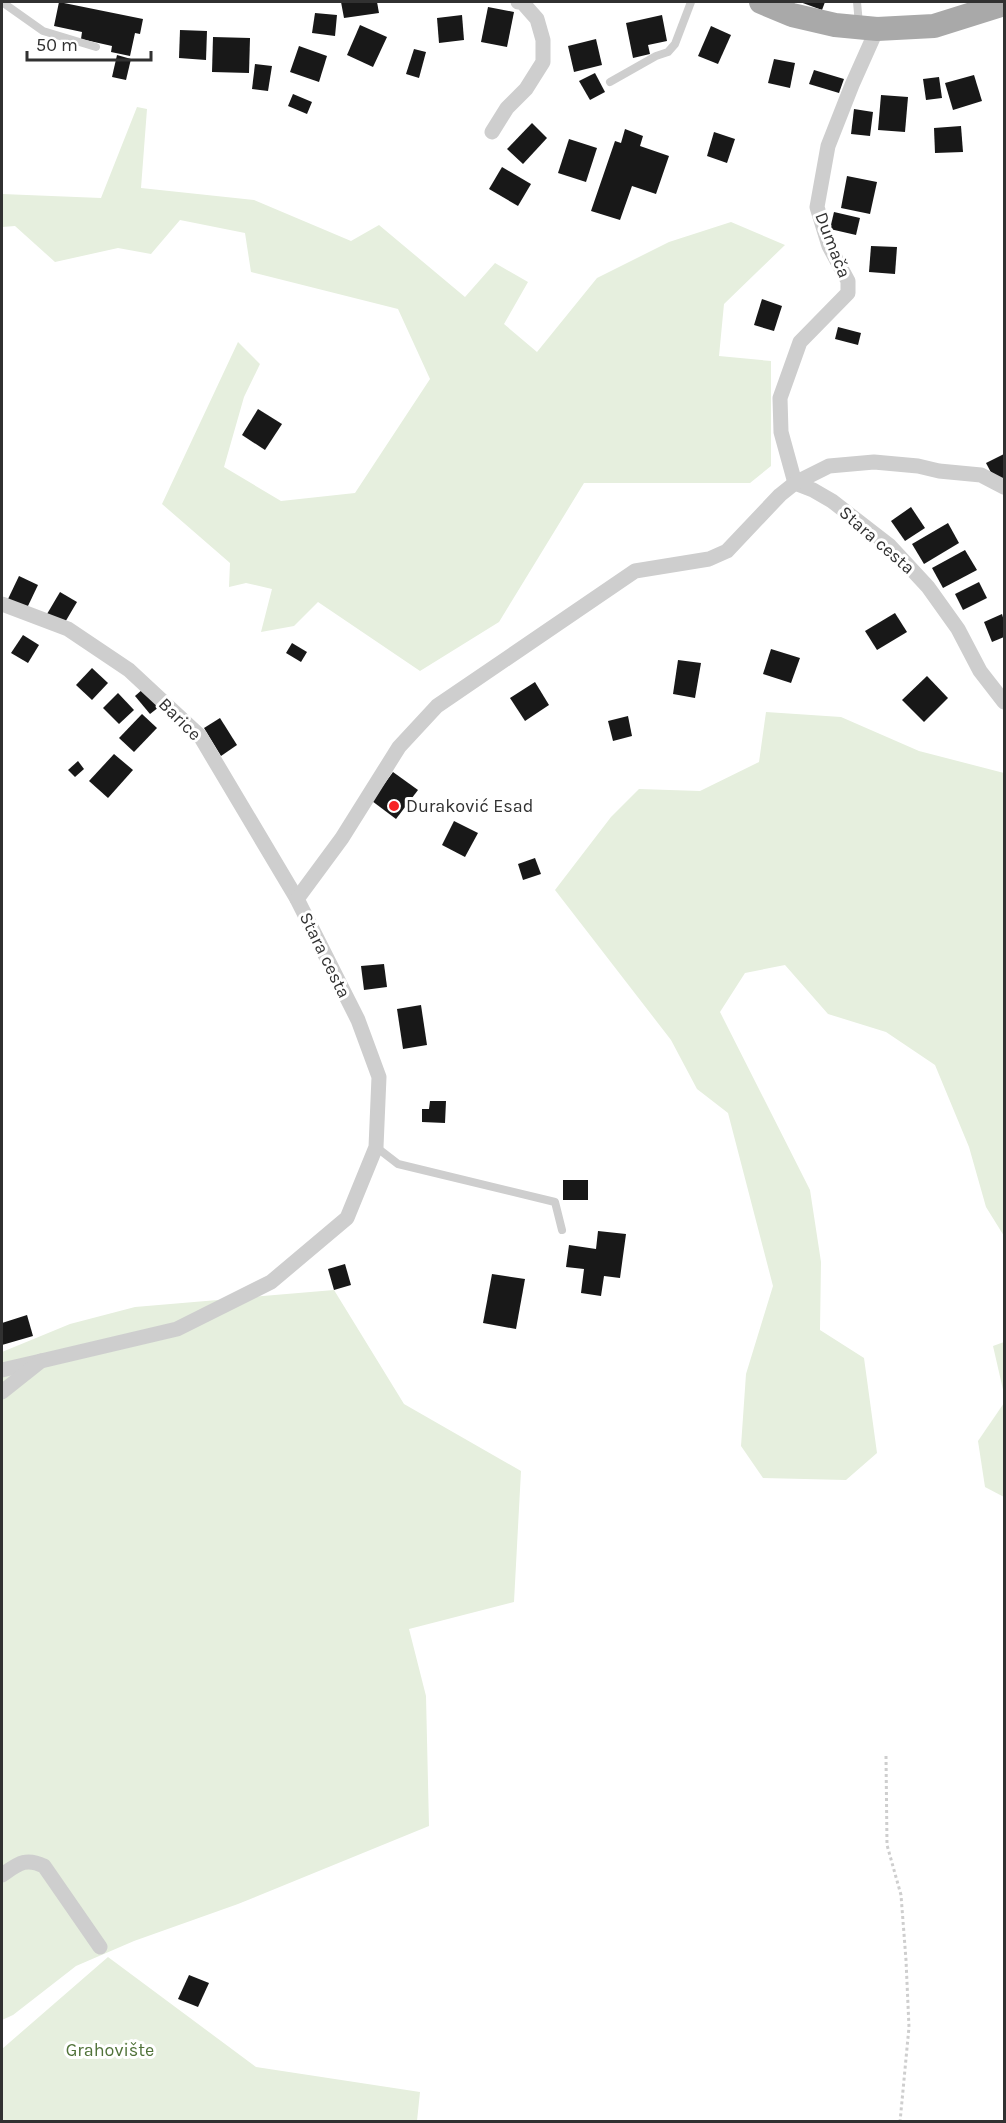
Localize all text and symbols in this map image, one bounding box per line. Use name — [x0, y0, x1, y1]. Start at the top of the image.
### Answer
scale bar — [27, 24, 152, 62]
text: 50 m — [36, 34, 78, 56]
street label: Dumača — [810, 209, 856, 281]
street label: Stara cesta — [835, 501, 919, 579]
street label: Barice — [154, 693, 206, 745]
place label: Duraković Esad — [406, 795, 533, 817]
marker: Duraković Esad — [387, 799, 401, 813]
street label: Stara cesta — [295, 908, 355, 1002]
park label: Grahovište — [66, 2039, 154, 2061]

